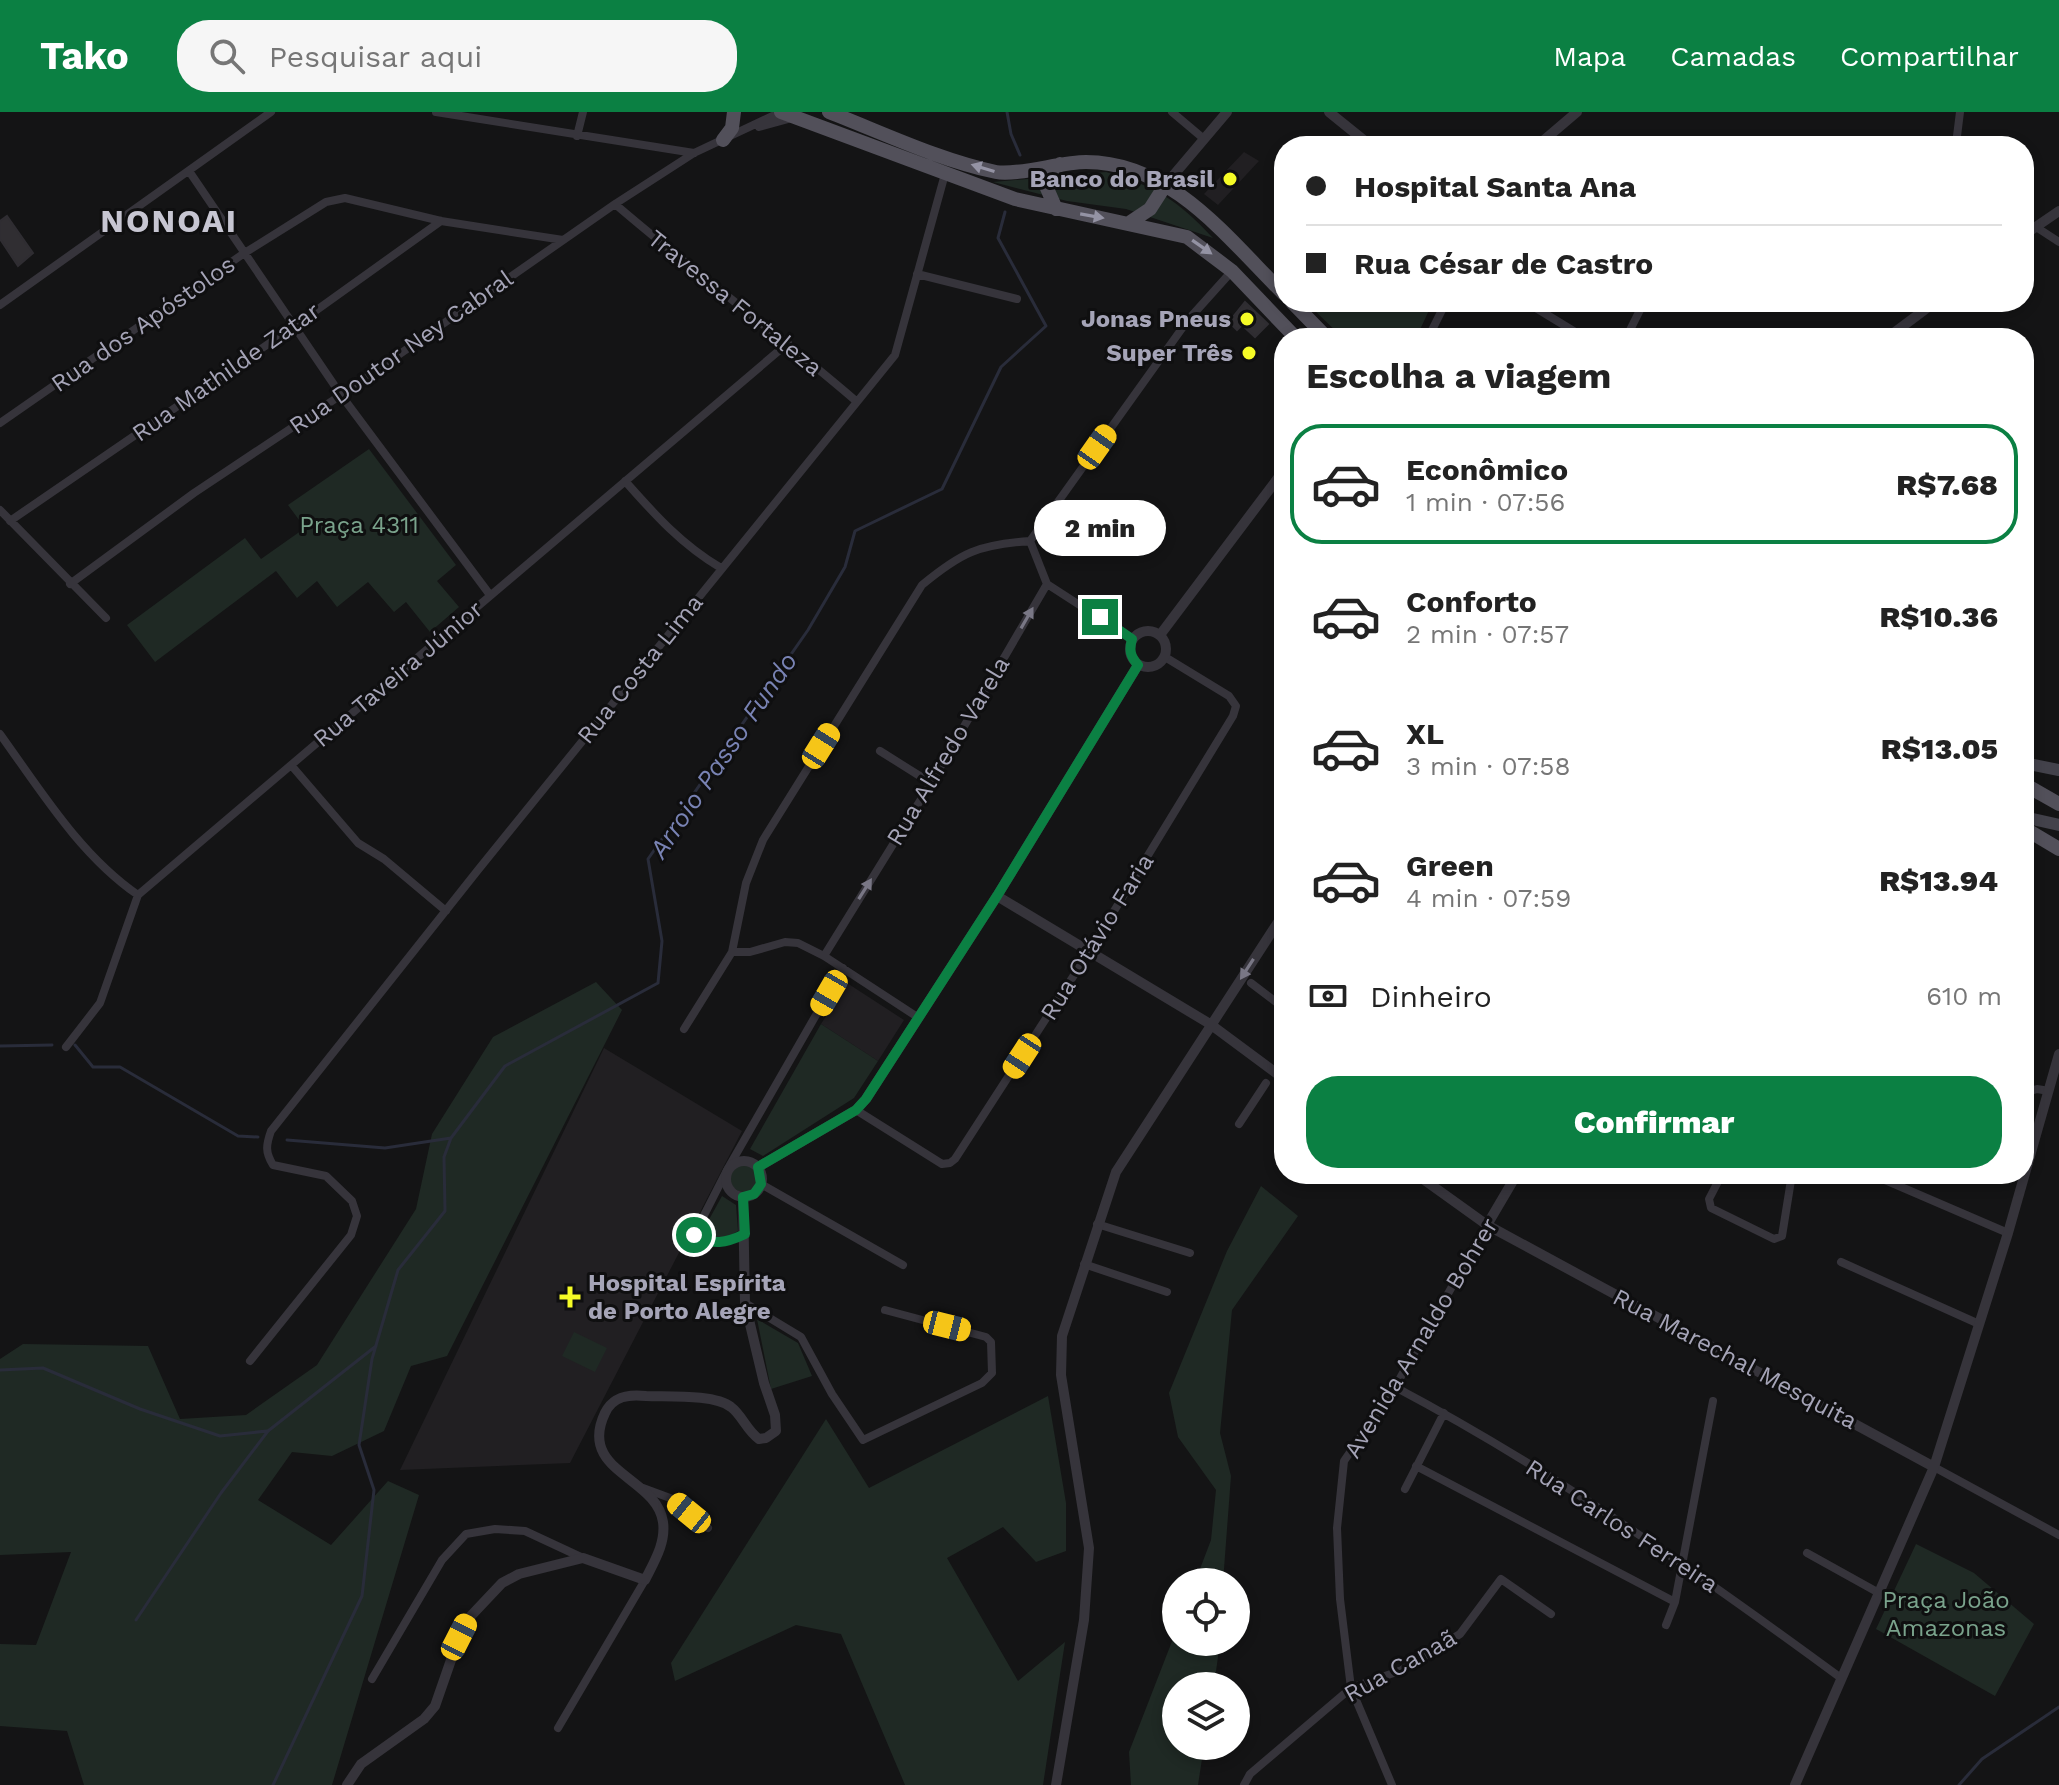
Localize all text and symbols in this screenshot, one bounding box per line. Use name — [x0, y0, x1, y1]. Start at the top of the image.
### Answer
search box — [177, 20, 737, 92]
text: Tako — [40, 34, 129, 78]
icon: search — [205, 34, 249, 78]
text: Pesquisar aqui — [269, 39, 482, 74]
text: Mapa — [1553, 40, 1626, 73]
text: Camadas — [1670, 40, 1796, 73]
text: Compartilhar — [1840, 40, 2019, 73]
one-way arrow — [971, 161, 995, 174]
place label: Banco do Brasil — [1030, 165, 1214, 193]
text: Hospital Santa Ana — [1354, 169, 1636, 204]
marker: Banco do Brasil — [1221, 170, 1239, 188]
district label: NONOAI — [100, 202, 238, 240]
one-way arrow — [1080, 210, 1105, 222]
street label: Travessa Fortaleza — [642, 224, 828, 382]
one-way arrow — [1192, 239, 1213, 254]
text: Rua César de Castro — [1354, 246, 1653, 281]
street label: Rua dos Apóstolos — [46, 250, 240, 398]
street label: Rua Doutor Ney Cabral — [284, 264, 519, 440]
street label: Rua Mathilde Zatar — [127, 297, 325, 447]
place label: Jonas Pneus — [1081, 305, 1231, 333]
marker: Jonas Pneus — [1238, 310, 1256, 328]
place label: Super Três — [1106, 339, 1233, 367]
marker: Super Três — [1240, 344, 1258, 362]
text: Escolha a viagem — [1306, 355, 1611, 397]
car — [1073, 420, 1121, 474]
icon: car — [1310, 448, 1382, 520]
text: Econômico — [1406, 452, 1568, 487]
text: R$7.68 — [1896, 467, 1998, 502]
text: 1 min · 07:56 — [1406, 487, 1565, 517]
callout: 2 min — [1034, 501, 1166, 557]
park label: Praça 4311 — [299, 511, 419, 539]
text: 2 min — [1065, 513, 1135, 543]
icon: car — [1310, 580, 1382, 652]
text: Conforto — [1406, 584, 1537, 619]
street label: Rua Costa Lima — [571, 589, 709, 749]
street label: Rua Taveira Júnior — [308, 595, 489, 753]
route end — [1082, 599, 1118, 635]
text: R$10.36 — [1879, 599, 1998, 634]
one-way arrow — [1020, 607, 1034, 629]
text: 2 min · 07:57 — [1406, 619, 1569, 649]
water label: Arroio Passo Fundo — [642, 646, 803, 864]
street label: Rua Alfredo Varela — [881, 652, 1015, 850]
icon: car — [1310, 712, 1382, 784]
text: XL — [1406, 716, 1444, 751]
car — [798, 719, 844, 773]
text: R$13.05 — [1881, 731, 1998, 766]
text: 3 min · 07:58 — [1406, 751, 1571, 781]
icon: car — [1310, 844, 1382, 916]
text: Green — [1406, 848, 1494, 883]
street label: Rua Otávio Faria — [1034, 849, 1160, 1025]
text: R$13.94 — [1879, 863, 1998, 898]
one-way arrow — [858, 878, 872, 900]
text: 4 min · 07:59 — [1406, 883, 1571, 913]
one-way arrow — [1240, 958, 1255, 979]
car — [807, 966, 851, 1020]
icon: cash — [1306, 974, 1350, 1018]
text: Dinheiro — [1370, 979, 1492, 1014]
text: 610 m — [1926, 981, 2002, 1011]
car — [999, 1029, 1045, 1083]
button: Confirmar — [1306, 1076, 2002, 1168]
street label: Avenida Arnaldo Bohrer — [1338, 1213, 1504, 1463]
route start — [676, 1217, 712, 1253]
place label: Hospital Espírita de Porto Alegre — [588, 1269, 786, 1325]
street label: Rua Marechal Mesquita — [1608, 1283, 1862, 1435]
marker: Hospital Espírita de Porto Alegre — [559, 1286, 581, 1308]
car — [921, 1309, 973, 1343]
street label: Rua Carlos Ferreira — [1521, 1453, 1723, 1599]
car — [663, 1489, 715, 1537]
map controls — [1162, 1568, 1250, 1760]
button: locate — [1162, 1568, 1250, 1656]
park label: Praça João Amazonas — [1882, 1586, 2010, 1642]
car — [437, 1610, 481, 1664]
street label: Rua Canaã — [1339, 1624, 1461, 1708]
button: layers — [1162, 1672, 1250, 1760]

